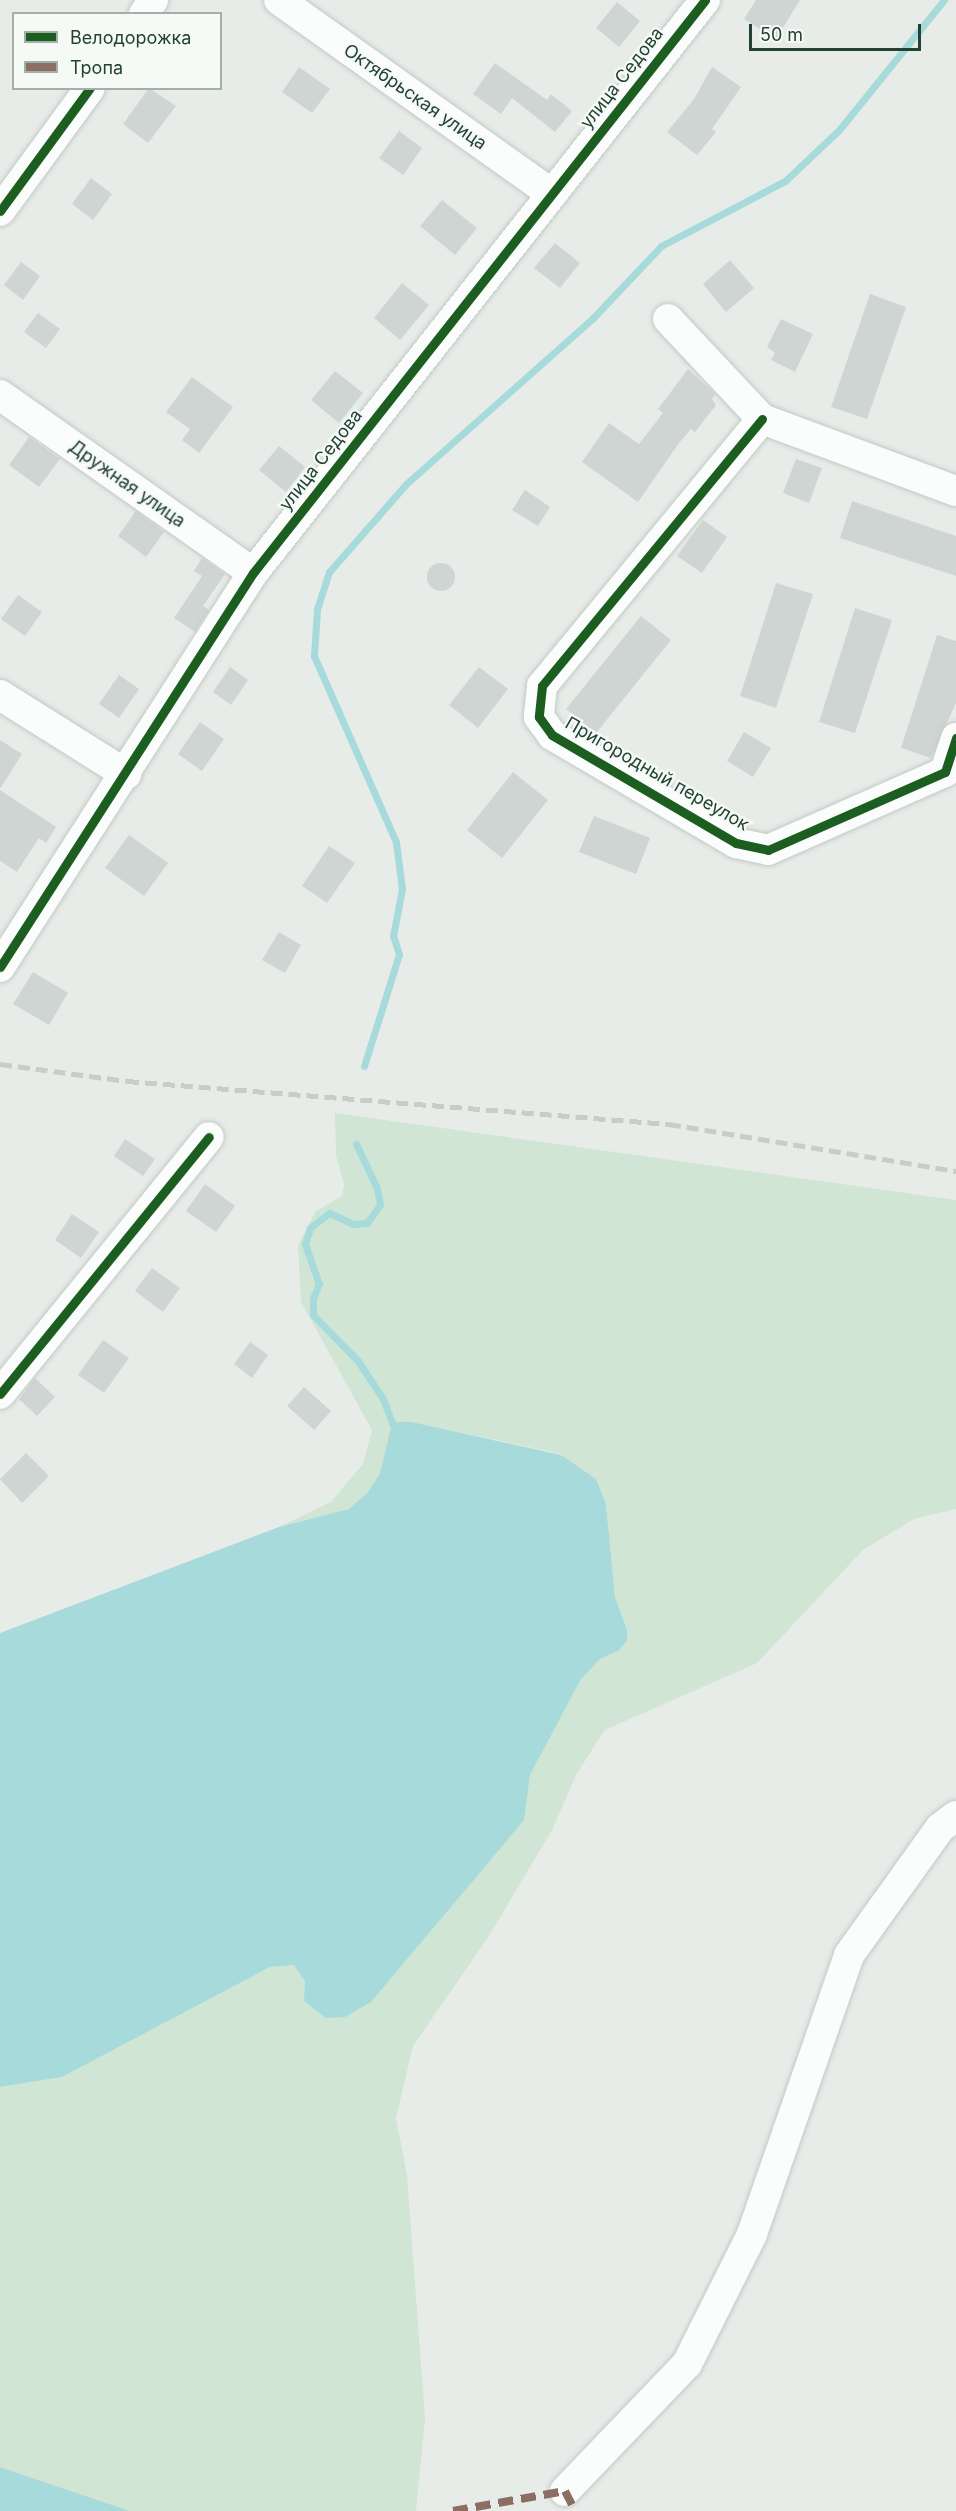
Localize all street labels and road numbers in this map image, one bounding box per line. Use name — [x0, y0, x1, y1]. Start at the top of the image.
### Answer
street label: улица Седова — [576, 23, 668, 133]
street label: Октябрьская улица — [339, 39, 491, 155]
street label: улица Седова — [275, 405, 367, 515]
street label: Дружная улица — [65, 436, 189, 532]
street label: Пригородный переулок — [561, 713, 753, 835]

